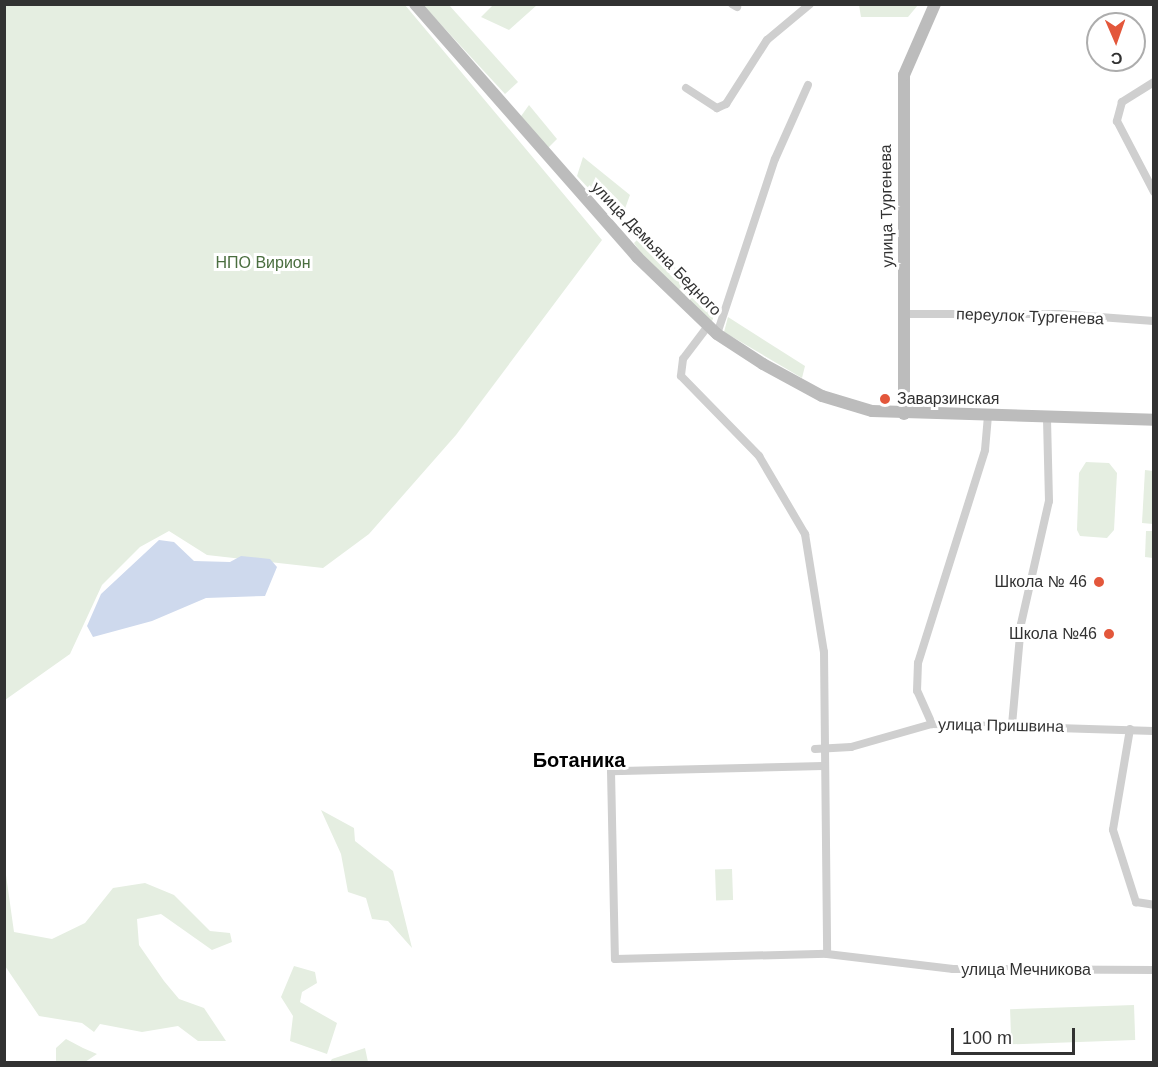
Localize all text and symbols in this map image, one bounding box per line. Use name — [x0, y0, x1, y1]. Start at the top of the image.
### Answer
north arrow — [1086, 12, 1146, 72]
text: С — [1111, 50, 1123, 67]
street label: улица Тургенева — [876, 144, 898, 268]
street label: улица Демьяна Бедного — [587, 178, 725, 320]
park label: НПО Вирион — [215, 253, 311, 273]
street label: переулок Тургенева — [956, 305, 1104, 329]
place label: Заварзинская — [897, 389, 1000, 409]
marker: Заварзинская — [878, 392, 892, 406]
place label: Школа № 46 — [995, 572, 1087, 592]
marker: Школа № 46 — [1092, 575, 1106, 589]
place label: Школа №46 — [1009, 624, 1097, 644]
marker: Школа №46 — [1102, 627, 1116, 641]
street label: улица Пришвина — [938, 715, 1064, 737]
district label: Ботаника — [533, 748, 625, 772]
street label: улица Мечникова — [961, 960, 1091, 980]
scale bar — [954, 1016, 1078, 1054]
text: 100 m — [962, 1028, 1012, 1048]

